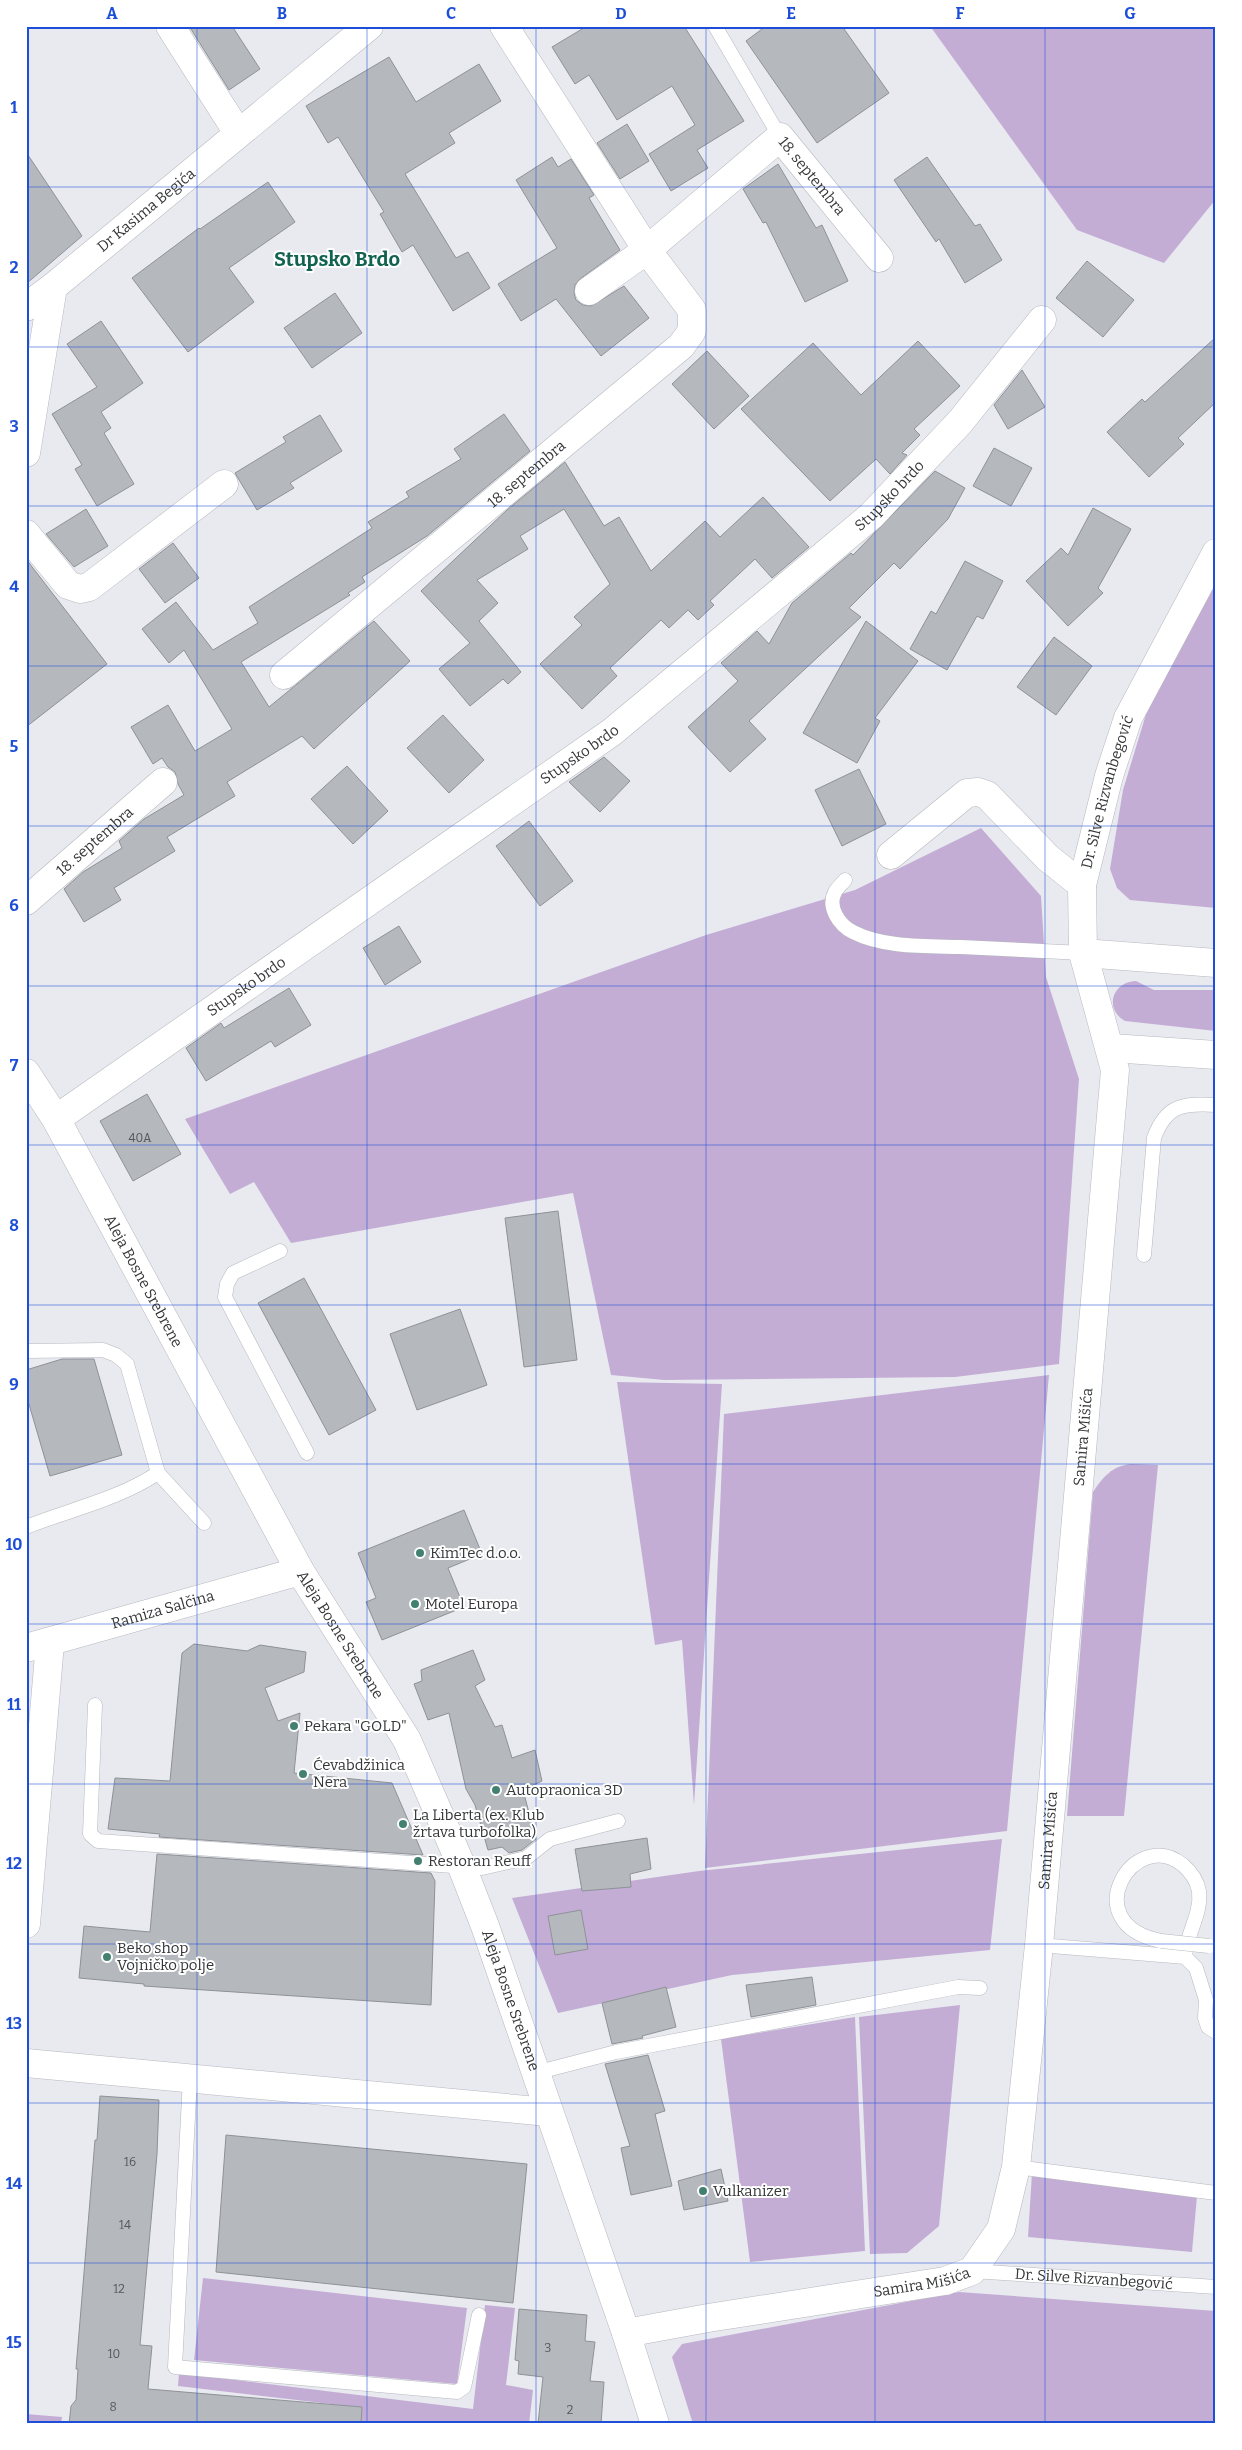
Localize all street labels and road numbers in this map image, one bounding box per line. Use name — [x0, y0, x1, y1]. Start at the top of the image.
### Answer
street label: 18. septembra — [775, 133, 849, 219]
street label: Dr Kasima Begića — [94, 164, 199, 256]
street label: 18. septembra — [484, 437, 569, 512]
street label: Stupsko brdo — [851, 457, 928, 535]
street label: Dr. Silve Rizvanbegović — [1077, 713, 1137, 870]
street label: Stupsko brdo — [537, 721, 623, 788]
street label: 18. septembra — [53, 803, 137, 880]
street label: Stupsko brdo — [204, 953, 289, 1020]
street label: Aleja Bosne Srebrene — [100, 1212, 187, 1350]
street label: Samira Mišića — [1070, 1387, 1096, 1487]
street label: Aleja Bosne Srebrene — [293, 1567, 388, 1702]
street label: Ramiza Salčina — [109, 1587, 216, 1633]
street label: Samira Mišića — [1035, 1791, 1061, 1890]
street label: Aleja Bosne Srebrene — [478, 1927, 543, 2073]
street label: Samira Mišića — [872, 2264, 972, 2301]
street label: Dr. Silve Rizvanbegović — [1014, 2265, 1174, 2293]

